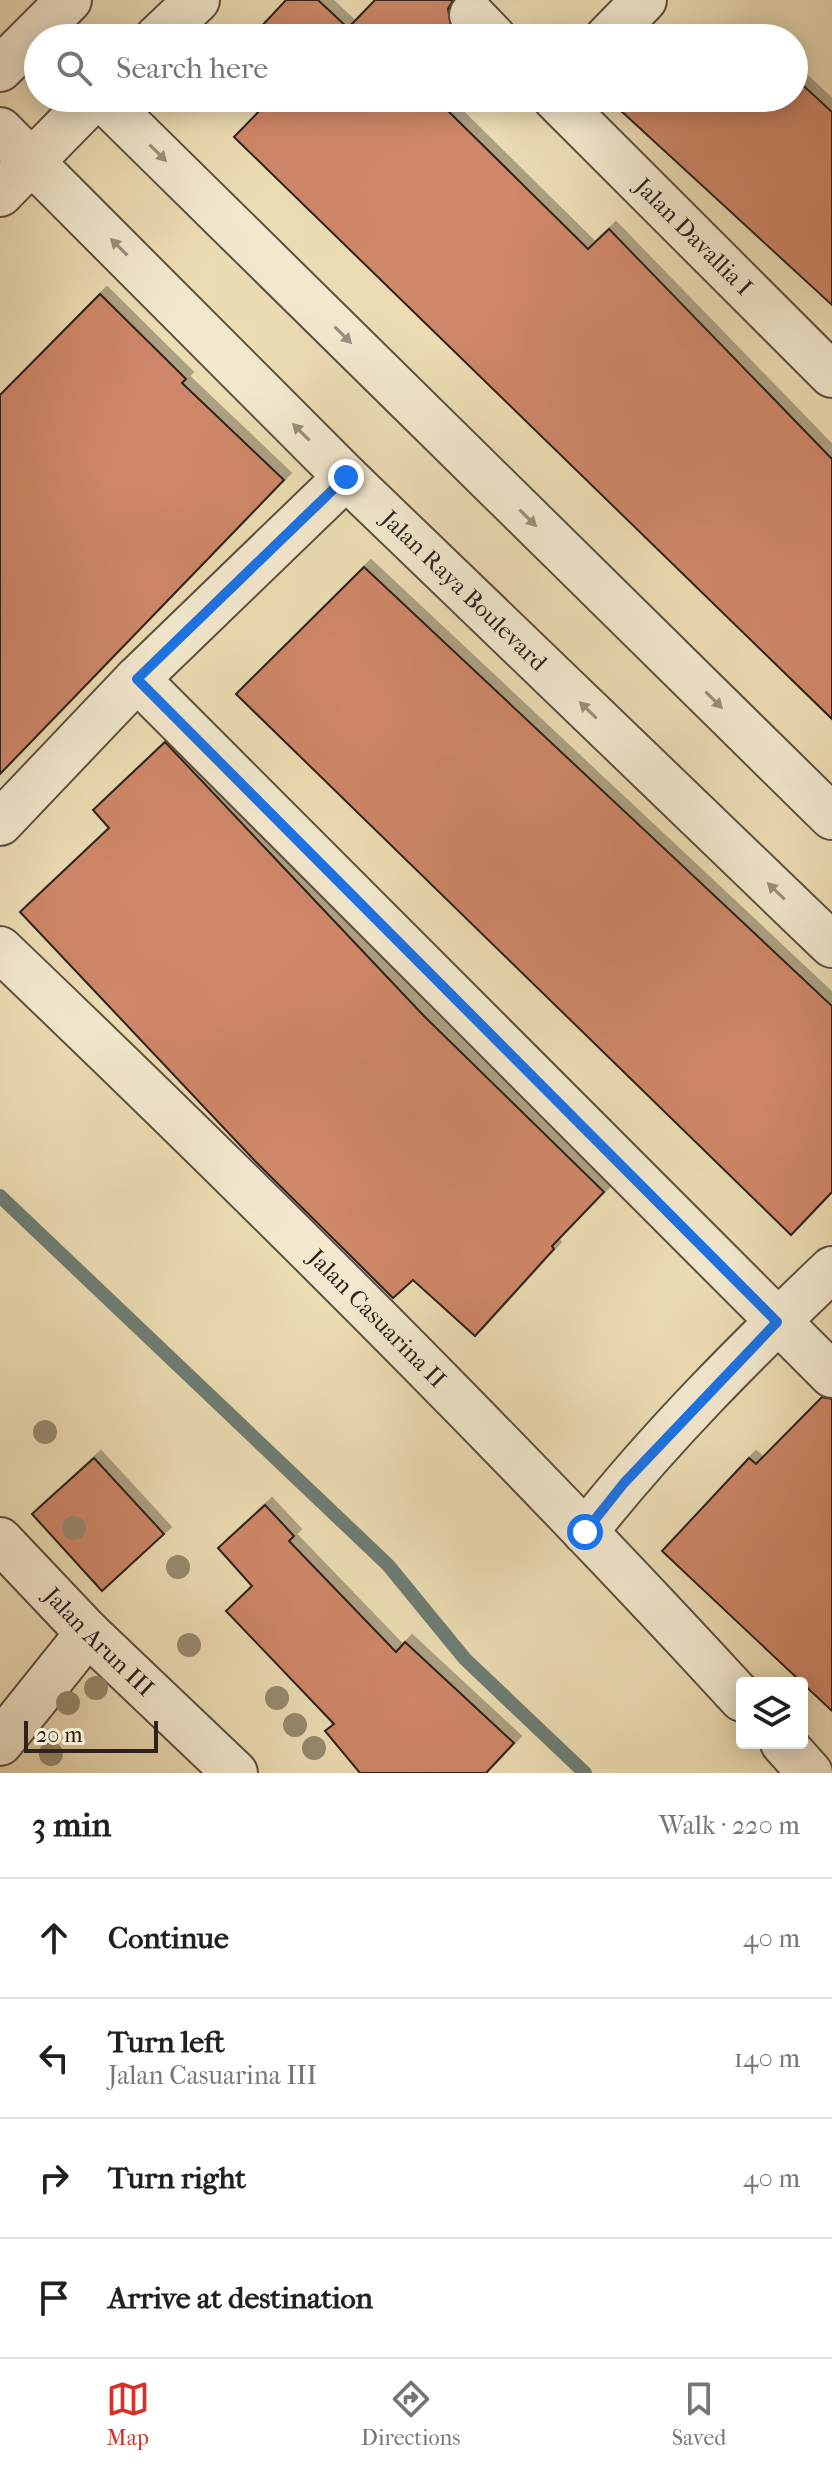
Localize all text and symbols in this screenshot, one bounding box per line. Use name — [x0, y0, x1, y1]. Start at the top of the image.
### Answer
search box — [24, 24, 808, 112]
icon: search — [52, 46, 96, 90]
text: Search here — [116, 51, 268, 86]
one-way arrow — [148, 143, 167, 162]
street label: Jalan Davallia I — [628, 171, 758, 301]
one-way arrow — [110, 238, 129, 257]
one-way arrow — [333, 325, 352, 344]
one-way arrow — [292, 423, 311, 442]
route end — [328, 459, 364, 495]
street label: Jalan Raya Boulevard — [374, 503, 553, 677]
one-way arrow — [518, 508, 537, 526]
one-way arrow — [704, 690, 723, 709]
one-way arrow — [579, 702, 598, 720]
one-way arrow — [767, 882, 786, 900]
street label: Jalan Casuarina II — [301, 1242, 452, 1393]
route start — [567, 1514, 603, 1550]
street label: Jalan Arun III — [37, 1580, 160, 1702]
map controls — [736, 1677, 808, 1749]
button: layers — [736, 1677, 808, 1749]
scale bar — [24, 1717, 158, 1753]
text: 20 m — [36, 1722, 82, 1748]
text: 3 min — [32, 1805, 111, 1845]
text: Walk · 220 m — [659, 1810, 800, 1841]
icon: ahead — [32, 1916, 76, 1960]
text: Continue — [108, 1921, 229, 1956]
text: 40 m — [743, 1923, 800, 1954]
text: Turn left — [108, 2025, 225, 2060]
icon: left — [32, 2036, 76, 2080]
text: 140 m — [734, 2043, 800, 2074]
text: Jalan Casuarina III — [108, 2060, 317, 2091]
icon: right — [32, 2156, 76, 2200]
text: Turn right — [108, 2161, 246, 2196]
text: 40 m — [743, 2163, 800, 2194]
icon: arrive — [32, 2276, 76, 2320]
text: Arrive at destination — [108, 2281, 373, 2316]
tab: Map — [106, 2377, 150, 2451]
tab: Directions — [361, 2377, 460, 2451]
tab: Saved — [672, 2377, 726, 2451]

